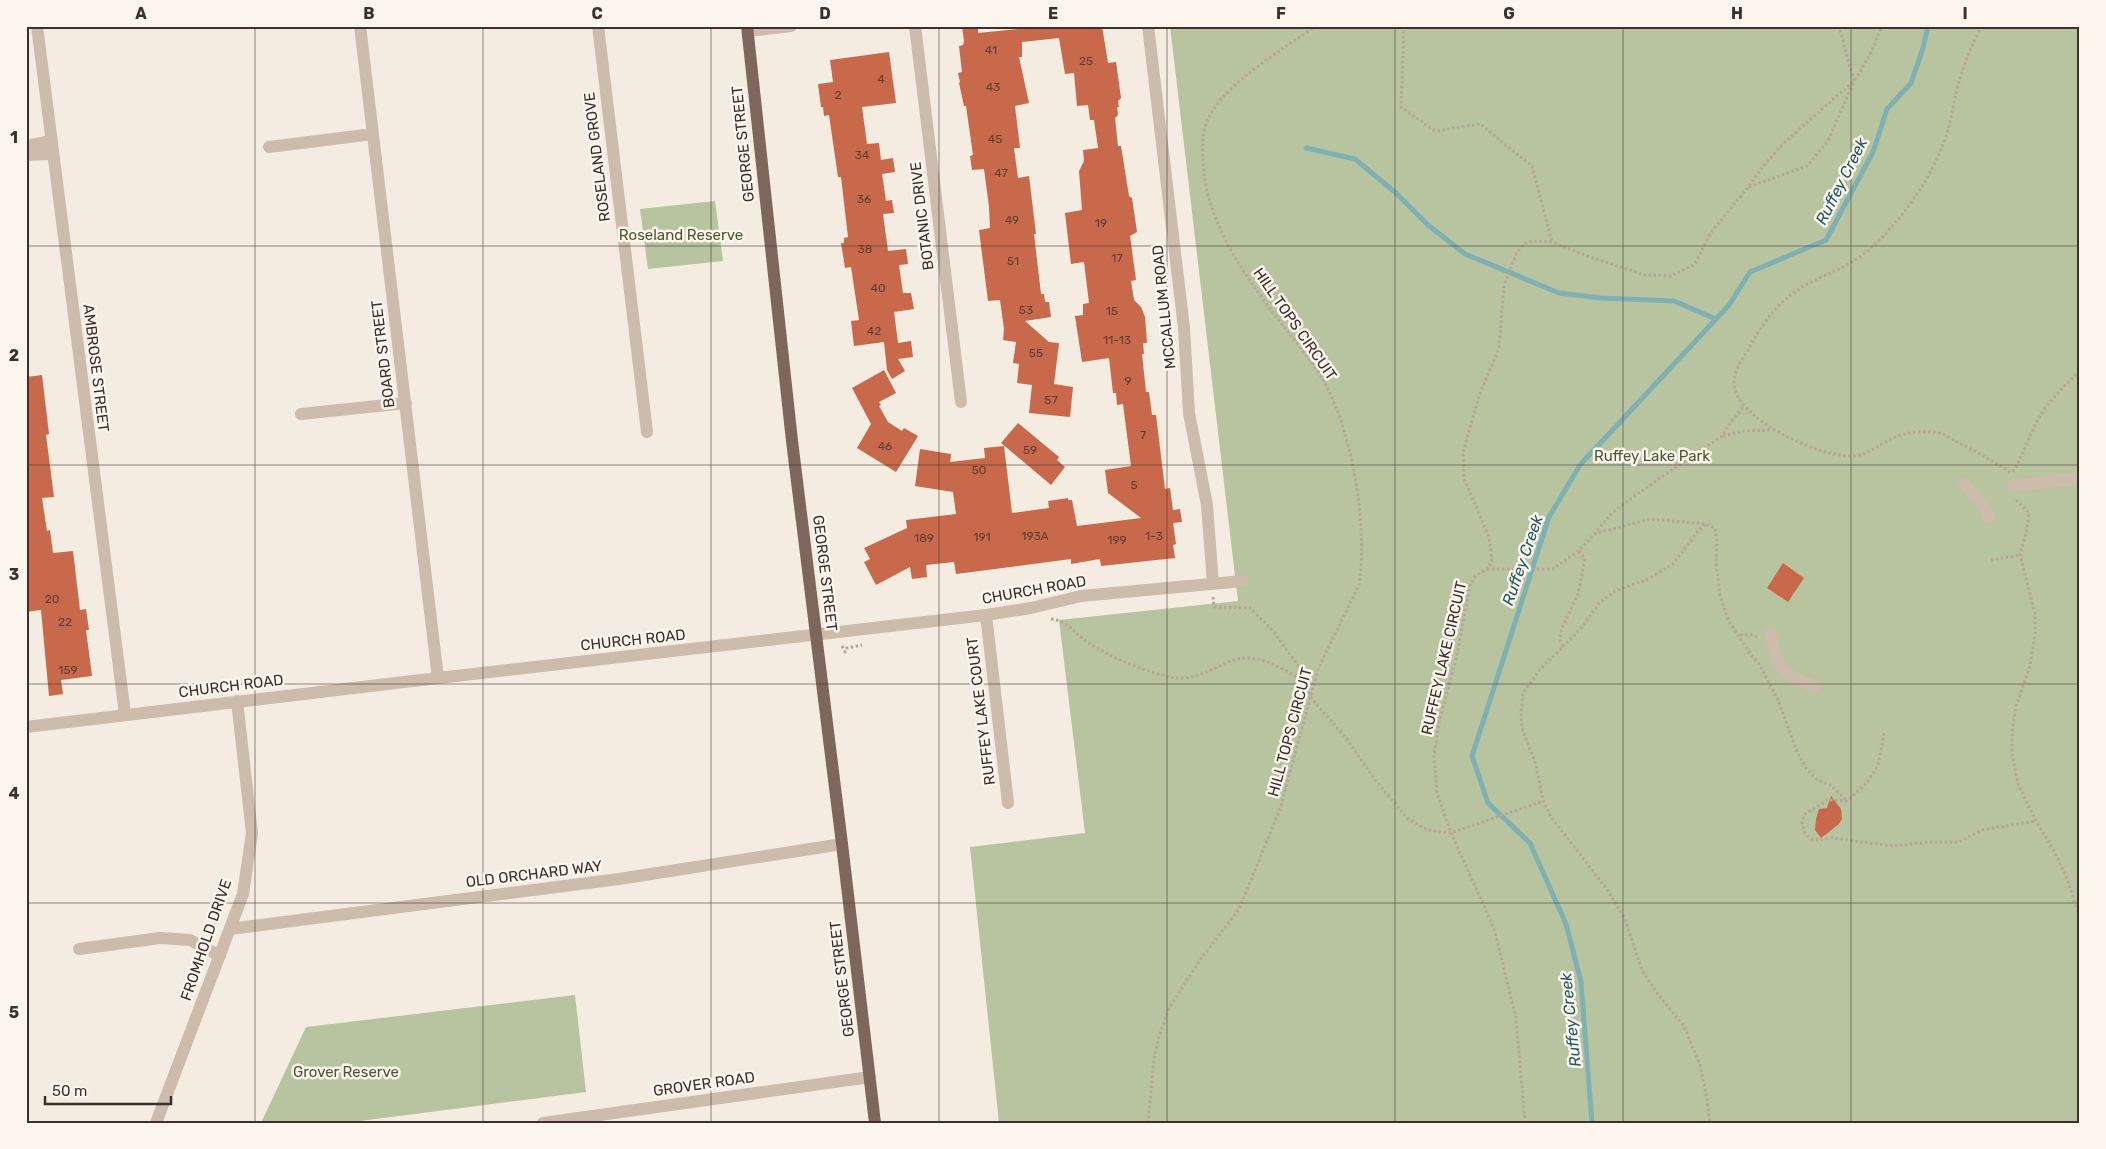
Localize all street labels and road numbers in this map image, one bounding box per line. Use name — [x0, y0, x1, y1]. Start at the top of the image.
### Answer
street label: GEORGE STREET — [728, 85, 758, 203]
street label: ROSELAND GROVE — [580, 91, 614, 223]
street label: BOTANIC DRIVE — [906, 161, 938, 271]
street label: MCCALLUM ROAD — [1149, 244, 1179, 370]
street label: HILL TOPS CIRCUIT — [1249, 264, 1341, 384]
street label: BOARD STREET — [367, 299, 399, 409]
street label: AMBROSE STREET — [79, 303, 113, 433]
street label: GEORGE STREET — [809, 514, 841, 632]
street label: CHURCH ROAD — [980, 572, 1088, 608]
street label: RUFFEY LAKE CIRCUIT — [1418, 579, 1471, 737]
street label: CHURCH ROAD — [580, 626, 686, 654]
street label: RUFFEY LAKE COURT — [963, 636, 999, 786]
street label: HILL TOPS CIRCUIT — [1264, 665, 1316, 799]
street label: CHURCH ROAD — [178, 671, 284, 701]
street label: OLD ORCHARD WAY — [465, 857, 603, 891]
street label: FROMHOLD DRIVE — [177, 877, 235, 1003]
street label: GEORGE STREET — [826, 920, 858, 1038]
street label: GROVER ROAD — [652, 1068, 756, 1100]

